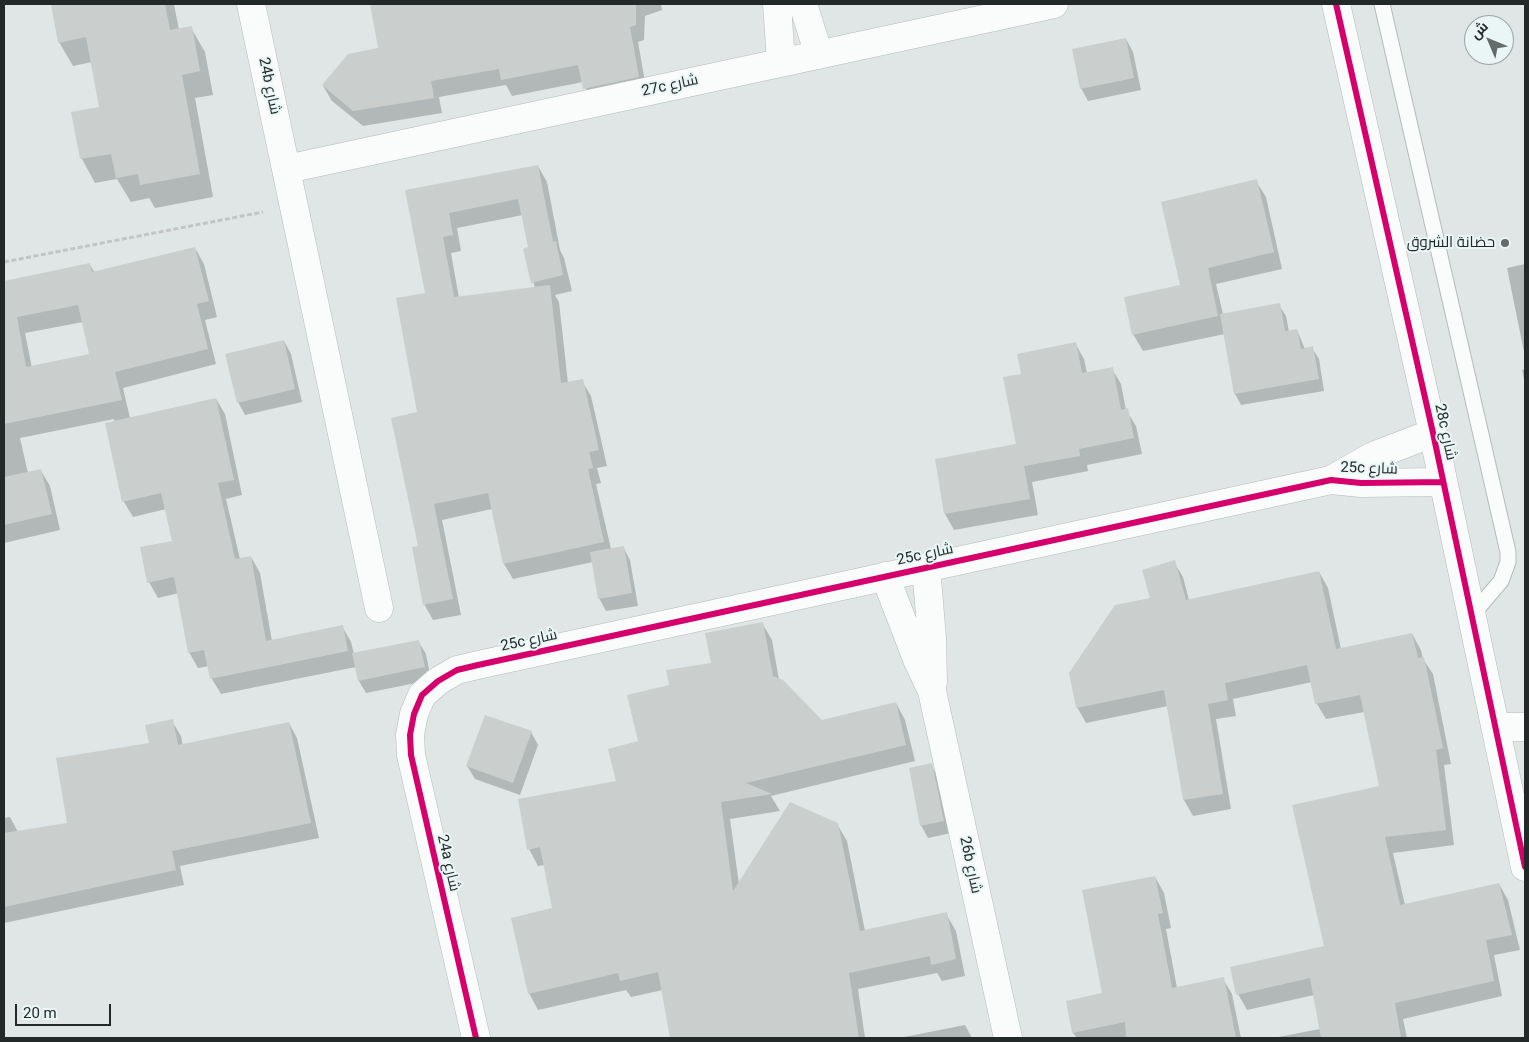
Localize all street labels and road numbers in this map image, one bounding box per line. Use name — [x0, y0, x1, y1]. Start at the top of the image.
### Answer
street label: 24b شارع — [254, 56, 284, 116]
street label: 27c شارع — [640, 71, 700, 101]
street label: 28c شارع — [1430, 402, 1460, 462]
street label: 25c شارع — [1340, 459, 1398, 479]
street label: 25c شارع — [895, 540, 955, 570]
street label: 25c شارع — [499, 626, 559, 656]
street label: 24a شارع — [433, 833, 463, 893]
street label: 26b شارع — [955, 835, 985, 895]

